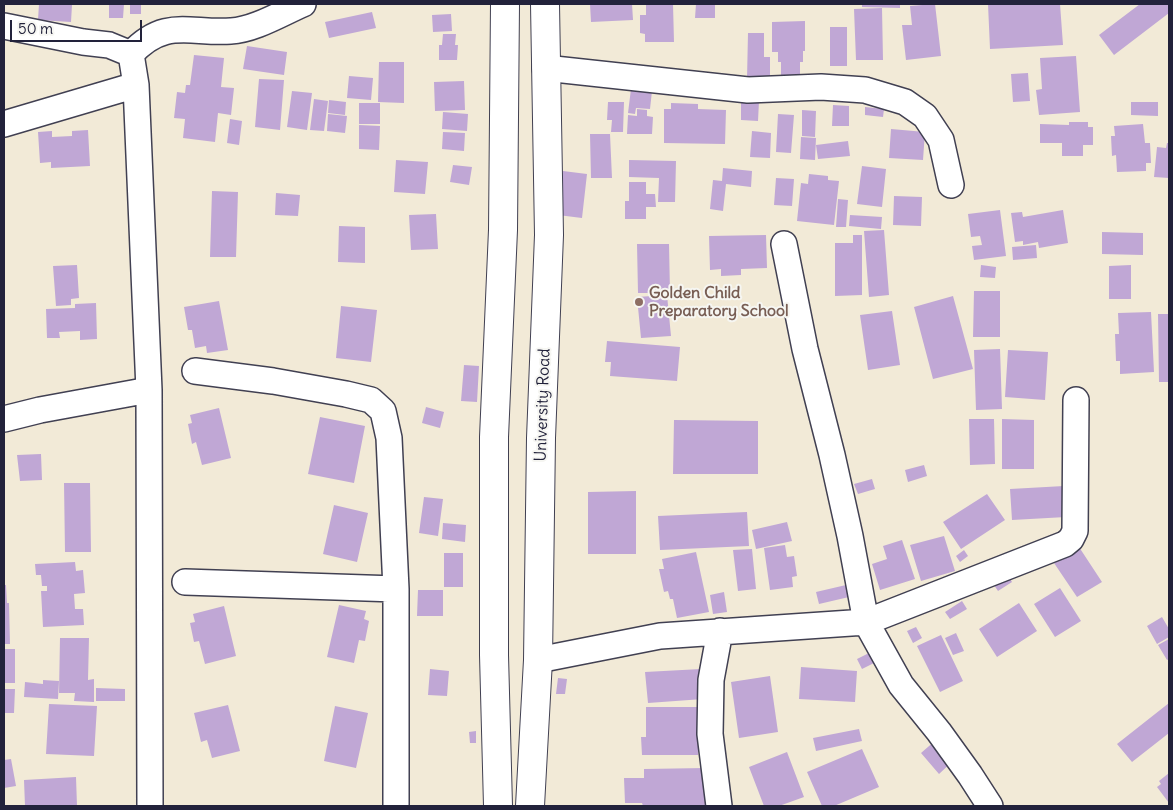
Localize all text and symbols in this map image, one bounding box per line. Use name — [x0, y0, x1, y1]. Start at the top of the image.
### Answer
scale bar — [12, 10, 145, 42]
text: 50 m — [18, 19, 53, 38]
place label: Golden Child Preparatory School — [649, 283, 789, 321]
marker: Golden Child Preparatory School — [633, 296, 645, 308]
street label: University Road — [531, 348, 555, 462]

